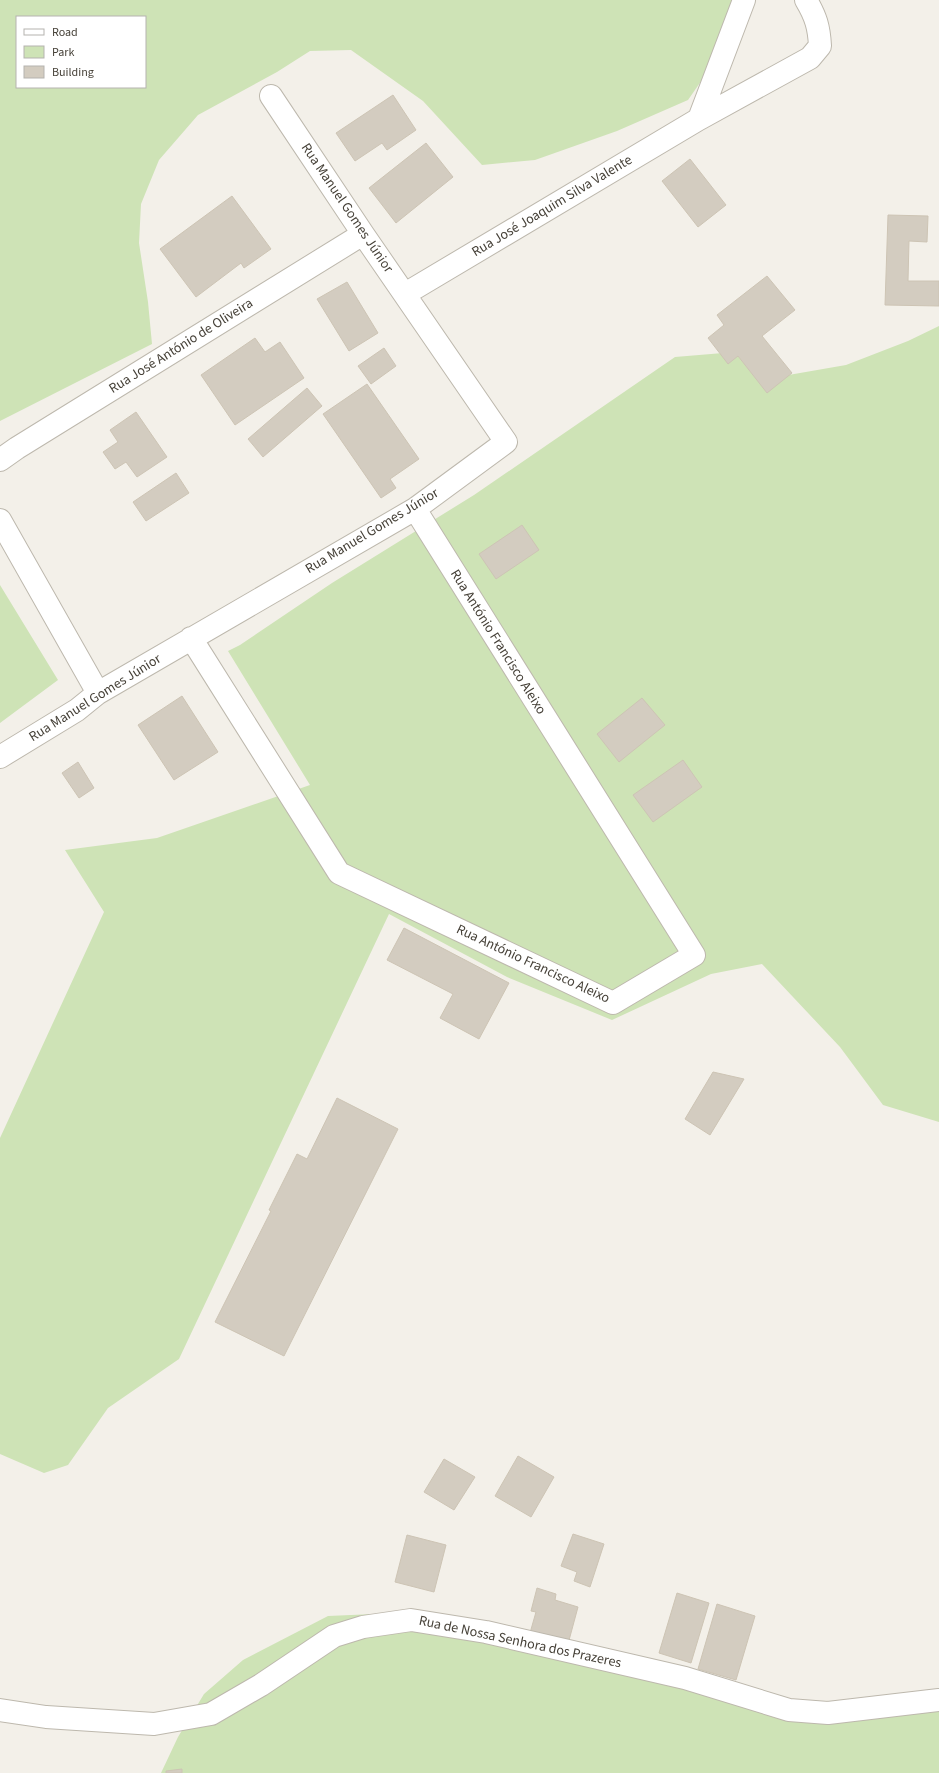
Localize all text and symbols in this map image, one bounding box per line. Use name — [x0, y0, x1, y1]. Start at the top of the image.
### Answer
legend — [16, 16, 146, 88]
text: Road — [52, 24, 78, 41]
text: Park — [52, 44, 74, 61]
text: Building — [52, 64, 94, 81]
street label: Rua Manuel Gomes Júnior — [296, 139, 398, 277]
street label: Rua José Joaquim Silva Valente — [468, 150, 636, 262]
street label: Rua José António de Oliveira — [105, 293, 257, 399]
street label: Rua Manuel Gomes Júnior — [301, 483, 443, 579]
street label: Rua António Francisco Aleixo — [445, 566, 551, 718]
street label: Rua Manuel Gomes Júnior — [25, 649, 165, 747]
street label: Rua António Francisco Aleixo — [453, 920, 613, 1008]
street label: Rua de Nossa Senhora dos Prazeres — [417, 1611, 623, 1673]

